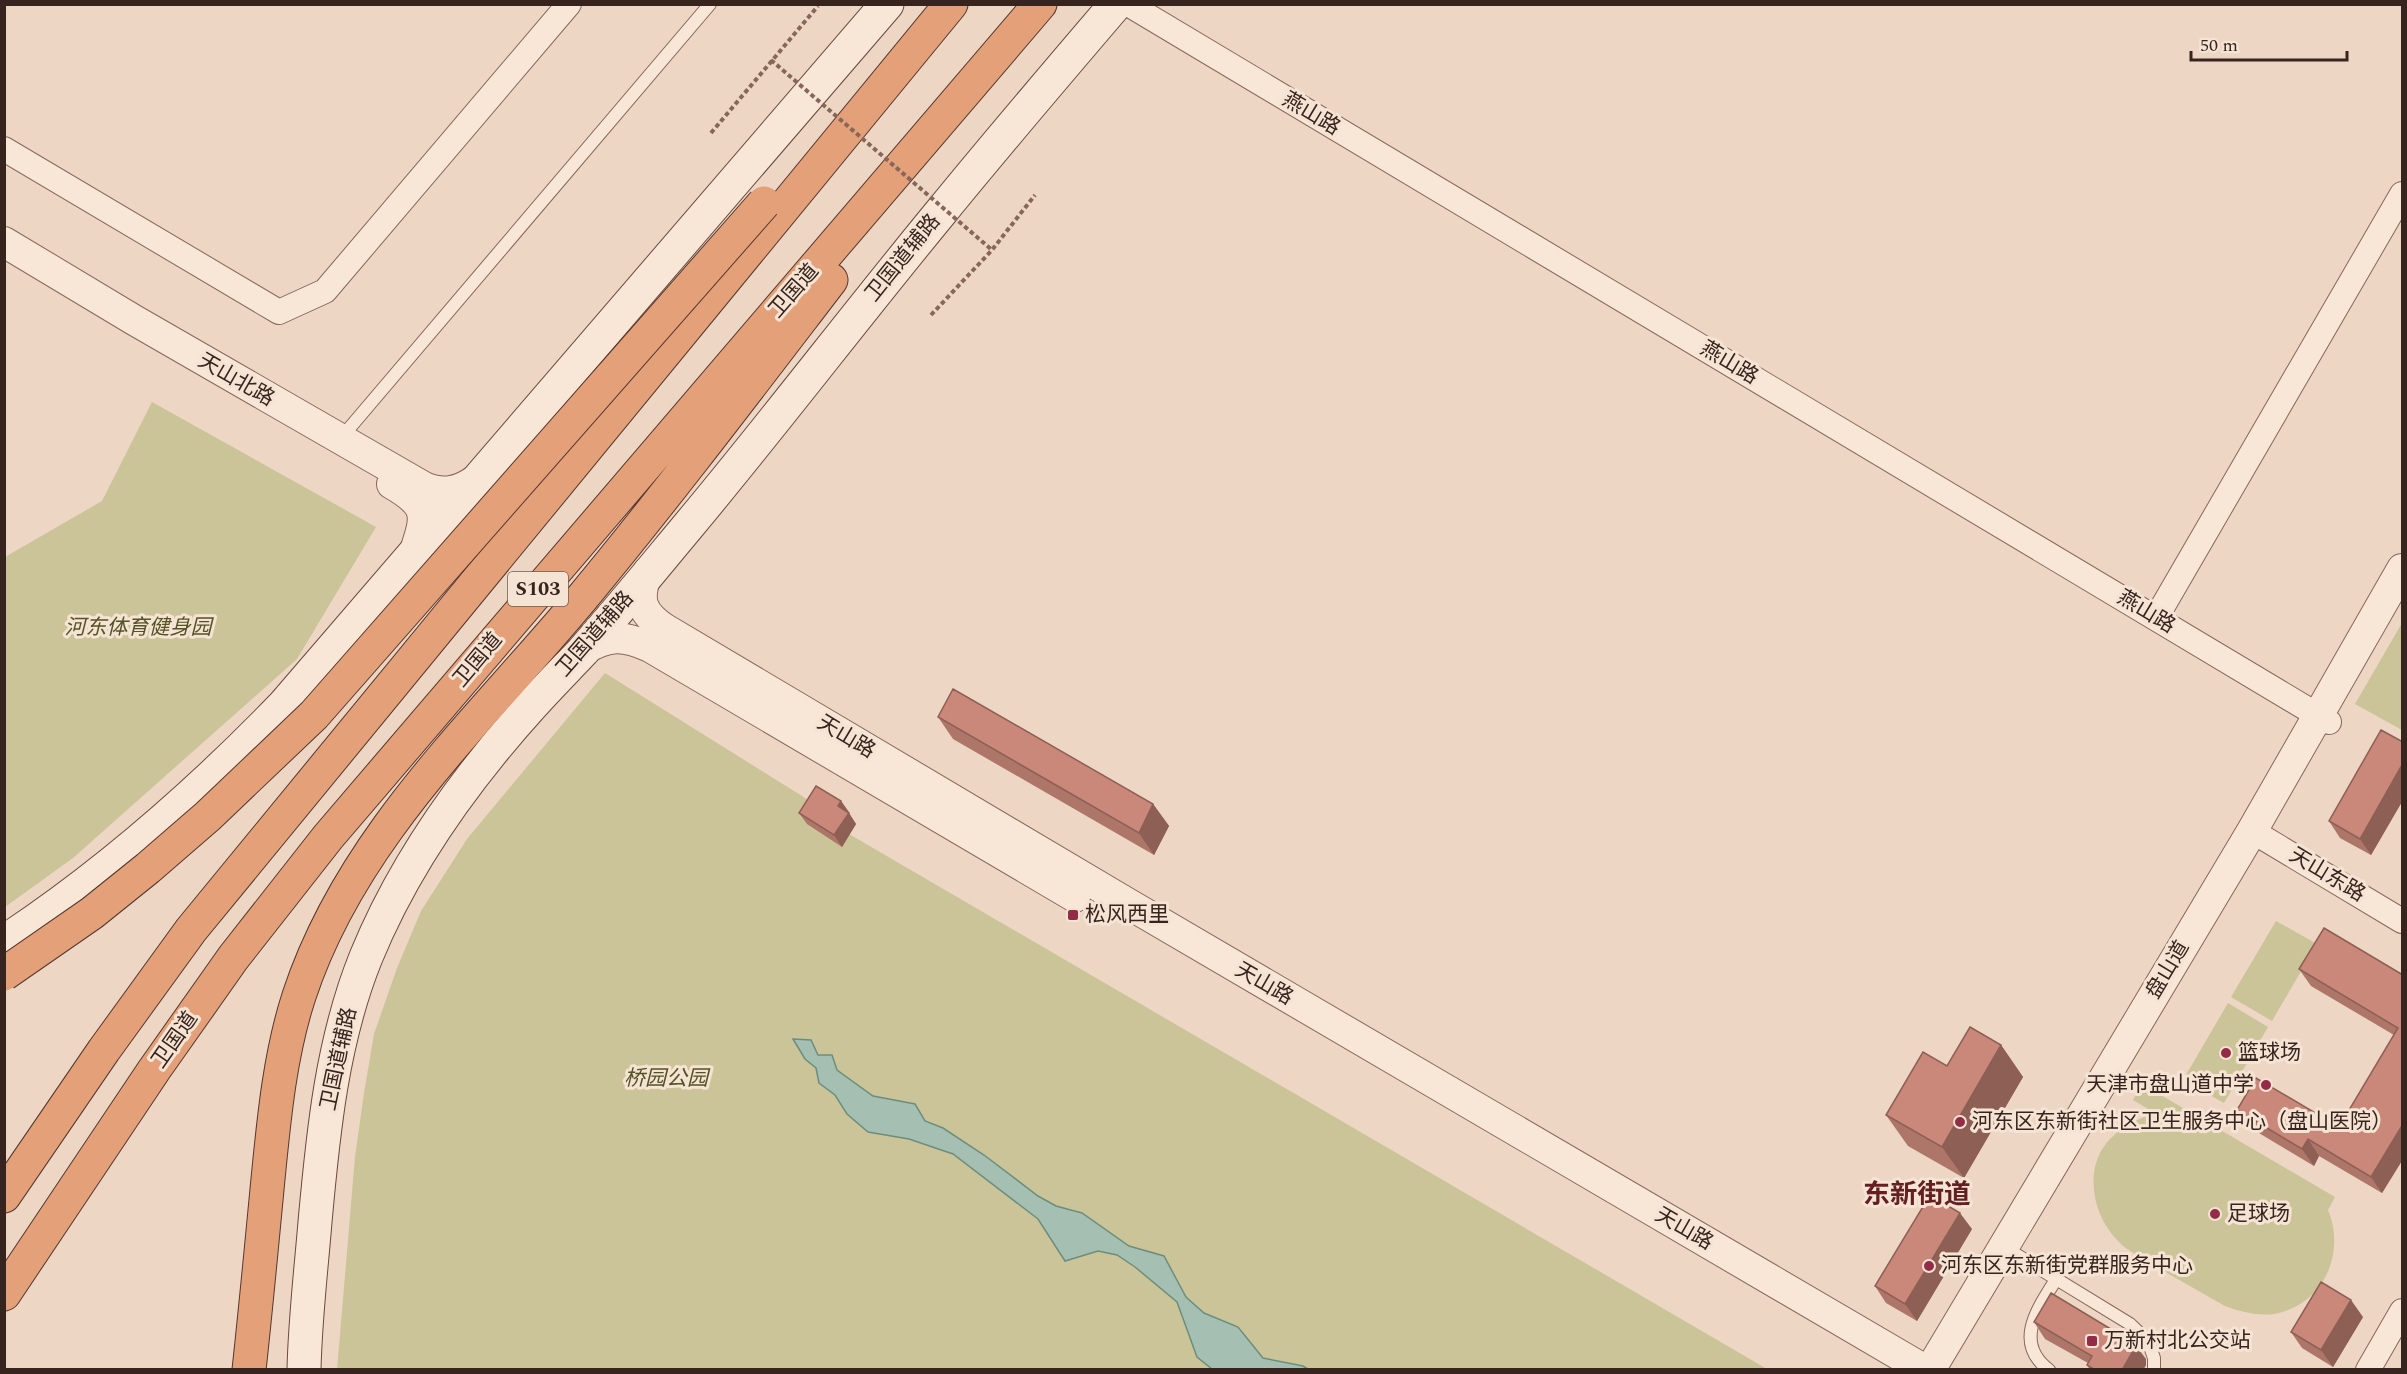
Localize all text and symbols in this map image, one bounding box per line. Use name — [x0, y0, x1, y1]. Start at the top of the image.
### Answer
scale bar — [2191, 24, 2347, 62]
text: 50 m — [2200, 32, 2238, 59]
street label: 燕山路 — [1276, 84, 1346, 144]
street label: 卫国道辅路 — [858, 207, 948, 309]
street label: 卫国道 — [761, 257, 827, 325]
street label: 燕山路 — [1694, 333, 1764, 393]
street label: 天山北路 — [192, 345, 280, 415]
road number: S103 — [508, 572, 568, 606]
street label: 燕山路 — [2111, 582, 2181, 642]
street label: 卫国道辅路 — [548, 584, 642, 684]
park label: 河东体育健身园 — [65, 612, 214, 644]
street label: 卫国道 — [445, 626, 511, 694]
street label: 天山路 — [811, 707, 881, 767]
street label: 天山东路 — [2283, 840, 2371, 910]
place label: 松风西里 — [1085, 899, 1169, 931]
marker: 松风西里 — [1066, 908, 1080, 922]
street label: 盘山道 — [2138, 935, 2198, 1005]
street label: 天山路 — [1229, 954, 1299, 1014]
street label: 卫国道辅路 — [312, 1004, 366, 1114]
street label: 卫国道 — [144, 1005, 206, 1075]
place label: 篮球场 — [2238, 1037, 2301, 1069]
marker: 篮球场 — [2219, 1046, 2233, 1060]
park label: 桥园公园 — [624, 1063, 711, 1095]
place label: 天津市盘山道中学 — [2086, 1069, 2254, 1101]
marker: 天津市盘山道中学 — [2259, 1078, 2273, 1092]
place label: 河东区东新街社区卫生服务中心（盘山医院） — [1972, 1106, 2392, 1138]
marker: 河东区东新街社区卫生服务中心（盘山医院） — [1953, 1115, 1967, 1129]
district label: 东新街道 — [1863, 1174, 1971, 1216]
place label: 足球场 — [2227, 1198, 2290, 1230]
street label: 天山路 — [1649, 1199, 1719, 1259]
marker: 足球场 — [2208, 1207, 2222, 1221]
place label: 河东区东新街党群服务中心 — [1941, 1250, 2193, 1282]
marker: 河东区东新街党群服务中心 — [1922, 1259, 1936, 1273]
place label: 万新村北公交站 — [2104, 1325, 2251, 1357]
marker: 万新村北公交站 — [2085, 1334, 2099, 1348]

